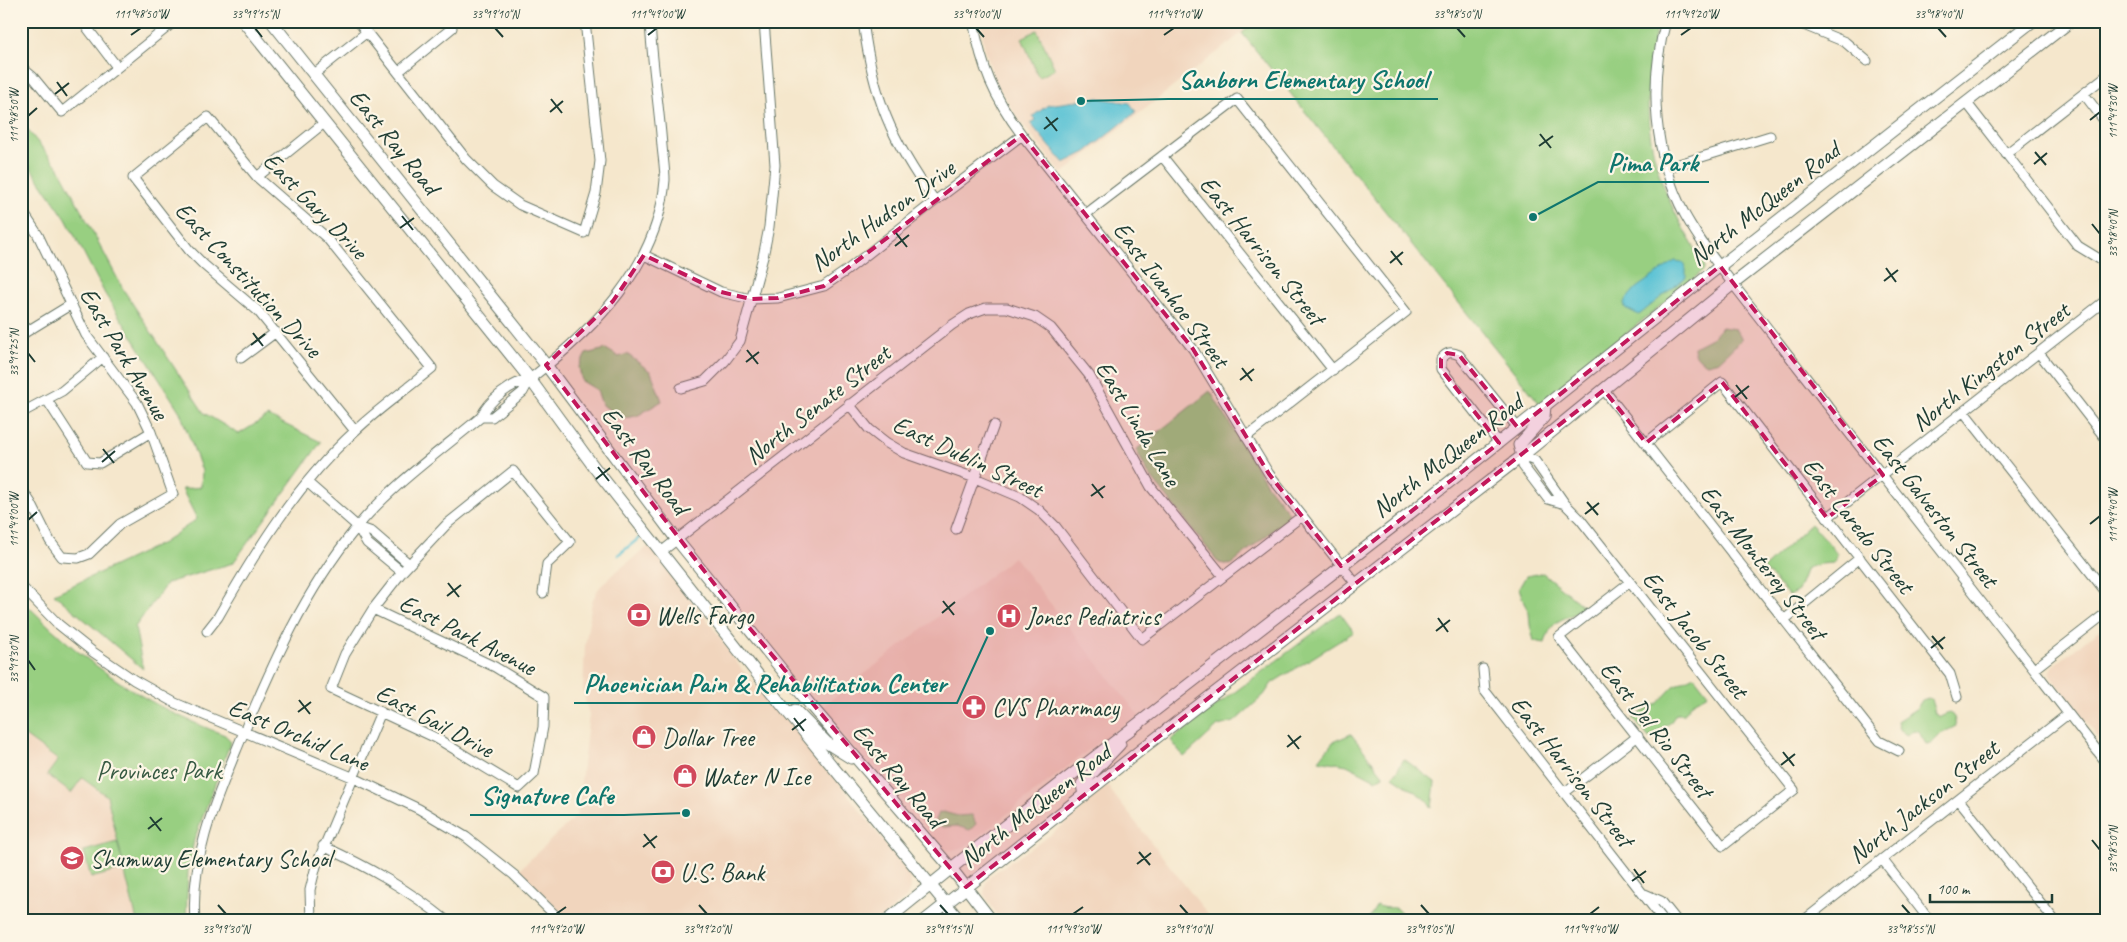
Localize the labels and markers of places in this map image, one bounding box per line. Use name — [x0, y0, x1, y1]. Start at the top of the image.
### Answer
callout: Sanborn Elementary School — [1168, 58, 1438, 99]
callout: Pima Park — [1598, 141, 1709, 182]
place label: Wells Fargo — [656, 600, 754, 632]
place label: Jones Pediatrics — [1025, 601, 1162, 633]
bank icon: Wells Fargo — [626, 602, 652, 628]
hospital icon: Jones Pediatrics — [996, 603, 1022, 629]
callout: Phoenician Pain & Rehabilitation Center — [574, 662, 957, 703]
place label: CVS Pharmacy — [992, 692, 1120, 724]
pharmacy icon: CVS Pharmacy — [961, 694, 987, 720]
place label: Dollar Tree — [662, 722, 756, 754]
shop icon: Dollar Tree — [631, 724, 657, 750]
place label: Water N Ice — [702, 761, 812, 793]
shop icon: Water N Ice — [672, 763, 698, 789]
callout: Signature Cafe — [470, 774, 624, 815]
place label: Shumway Elementary School — [90, 843, 336, 875]
school or university icon: Shumway Elementary School — [59, 845, 85, 871]
place label: U.S. Bank — [680, 857, 766, 889]
bank icon: U.S. Bank — [650, 859, 676, 885]

